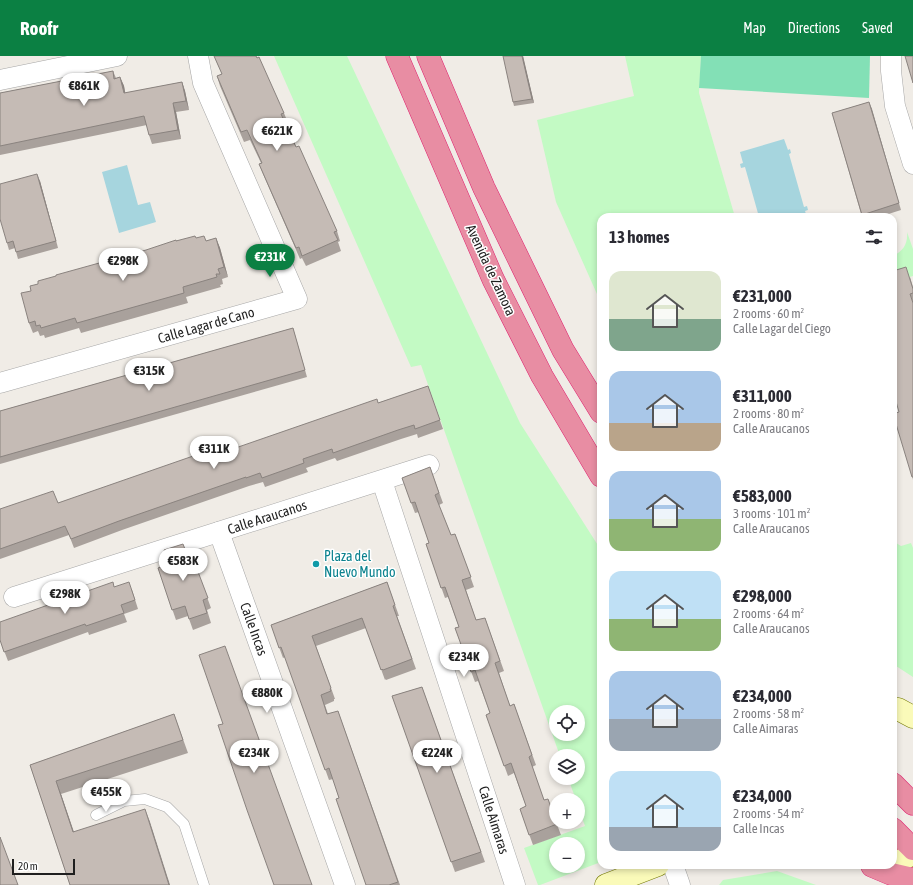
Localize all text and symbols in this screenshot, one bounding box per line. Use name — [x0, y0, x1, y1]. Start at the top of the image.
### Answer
text: Roofr — [20, 17, 58, 39]
text: Map — [743, 20, 766, 36]
text: Directions — [788, 20, 840, 36]
text: Saved — [862, 20, 893, 36]
pin: €861K — [56, 73, 112, 107]
text: €861K — [69, 78, 99, 93]
pin: €621K — [249, 118, 305, 152]
text: €621K — [262, 123, 292, 138]
street label: Avenida de Zamora — [463, 222, 519, 318]
icon: filters — [863, 226, 885, 248]
text: 13 homes — [609, 227, 670, 247]
pin: €231K — [242, 244, 298, 278]
pin: €298K — [95, 248, 151, 282]
text: €231K — [255, 249, 285, 264]
text: €298K — [108, 253, 138, 268]
text: €231,000 — [733, 286, 792, 306]
icon: home — [641, 287, 689, 335]
street label: Calle Lagar de Cano — [156, 304, 256, 346]
text: 2 rooms · 60 m² — [733, 306, 804, 321]
text: Calle Lagar del Ciego — [733, 321, 831, 336]
pin: €315K — [121, 358, 177, 392]
text: €315K — [134, 363, 164, 378]
text: €311,000 — [733, 386, 792, 406]
icon: home — [641, 387, 689, 435]
text: 2 rooms · 80 m² — [733, 406, 804, 421]
text: Calle Araucanos — [733, 421, 809, 436]
pin: €311K — [186, 436, 242, 470]
text: €311K — [199, 441, 229, 456]
text: €583,000 — [733, 486, 792, 506]
icon: home — [641, 487, 689, 535]
street label: Calle Araucanos — [225, 497, 309, 537]
text: 3 rooms · 101 m² — [733, 506, 810, 521]
text: Calle Araucanos — [733, 521, 809, 536]
pin: €583K — [155, 548, 211, 582]
place label: Plaza del Nuevo Mundo — [324, 548, 396, 580]
text: €583K — [168, 553, 198, 568]
marker: Plaza del Nuevo Mundo — [311, 559, 321, 569]
pin: €298K — [37, 581, 93, 615]
text: €298K — [50, 586, 80, 601]
text: €298,000 — [733, 586, 792, 606]
icon: home — [641, 587, 689, 635]
street label: Calle Incas — [237, 600, 271, 658]
text: 2 rooms · 64 m² — [733, 606, 804, 621]
text: Calle Araucanos — [733, 621, 809, 636]
pin: €234K — [436, 644, 492, 678]
text: €234K — [449, 649, 479, 664]
pin: €880K — [239, 680, 295, 714]
text: €880K — [252, 685, 282, 700]
text: €234,000 — [733, 686, 792, 706]
icon: home — [641, 687, 689, 735]
map controls — [549, 705, 585, 873]
button: locate — [549, 705, 585, 741]
text: 2 rooms · 58 m² — [733, 706, 804, 721]
text: Calle Aimaras — [733, 721, 798, 736]
pin: €234K — [226, 740, 282, 774]
pin: €224K — [409, 740, 465, 774]
text: €234K — [239, 745, 269, 760]
text: €224K — [422, 745, 452, 760]
button: layers — [549, 749, 585, 785]
pin: €455K — [78, 779, 134, 813]
text: €455K — [91, 784, 121, 799]
street label: Calle Aimaras — [476, 784, 512, 856]
text: €234,000 — [733, 786, 792, 806]
icon: home — [641, 787, 689, 835]
button: + — [549, 793, 585, 829]
text: 2 rooms · 54 m² — [733, 806, 804, 821]
text: Calle Incas — [733, 821, 784, 836]
button: − — [549, 837, 585, 873]
scale bar — [12, 857, 75, 876]
text: 20 m — [18, 860, 38, 872]

